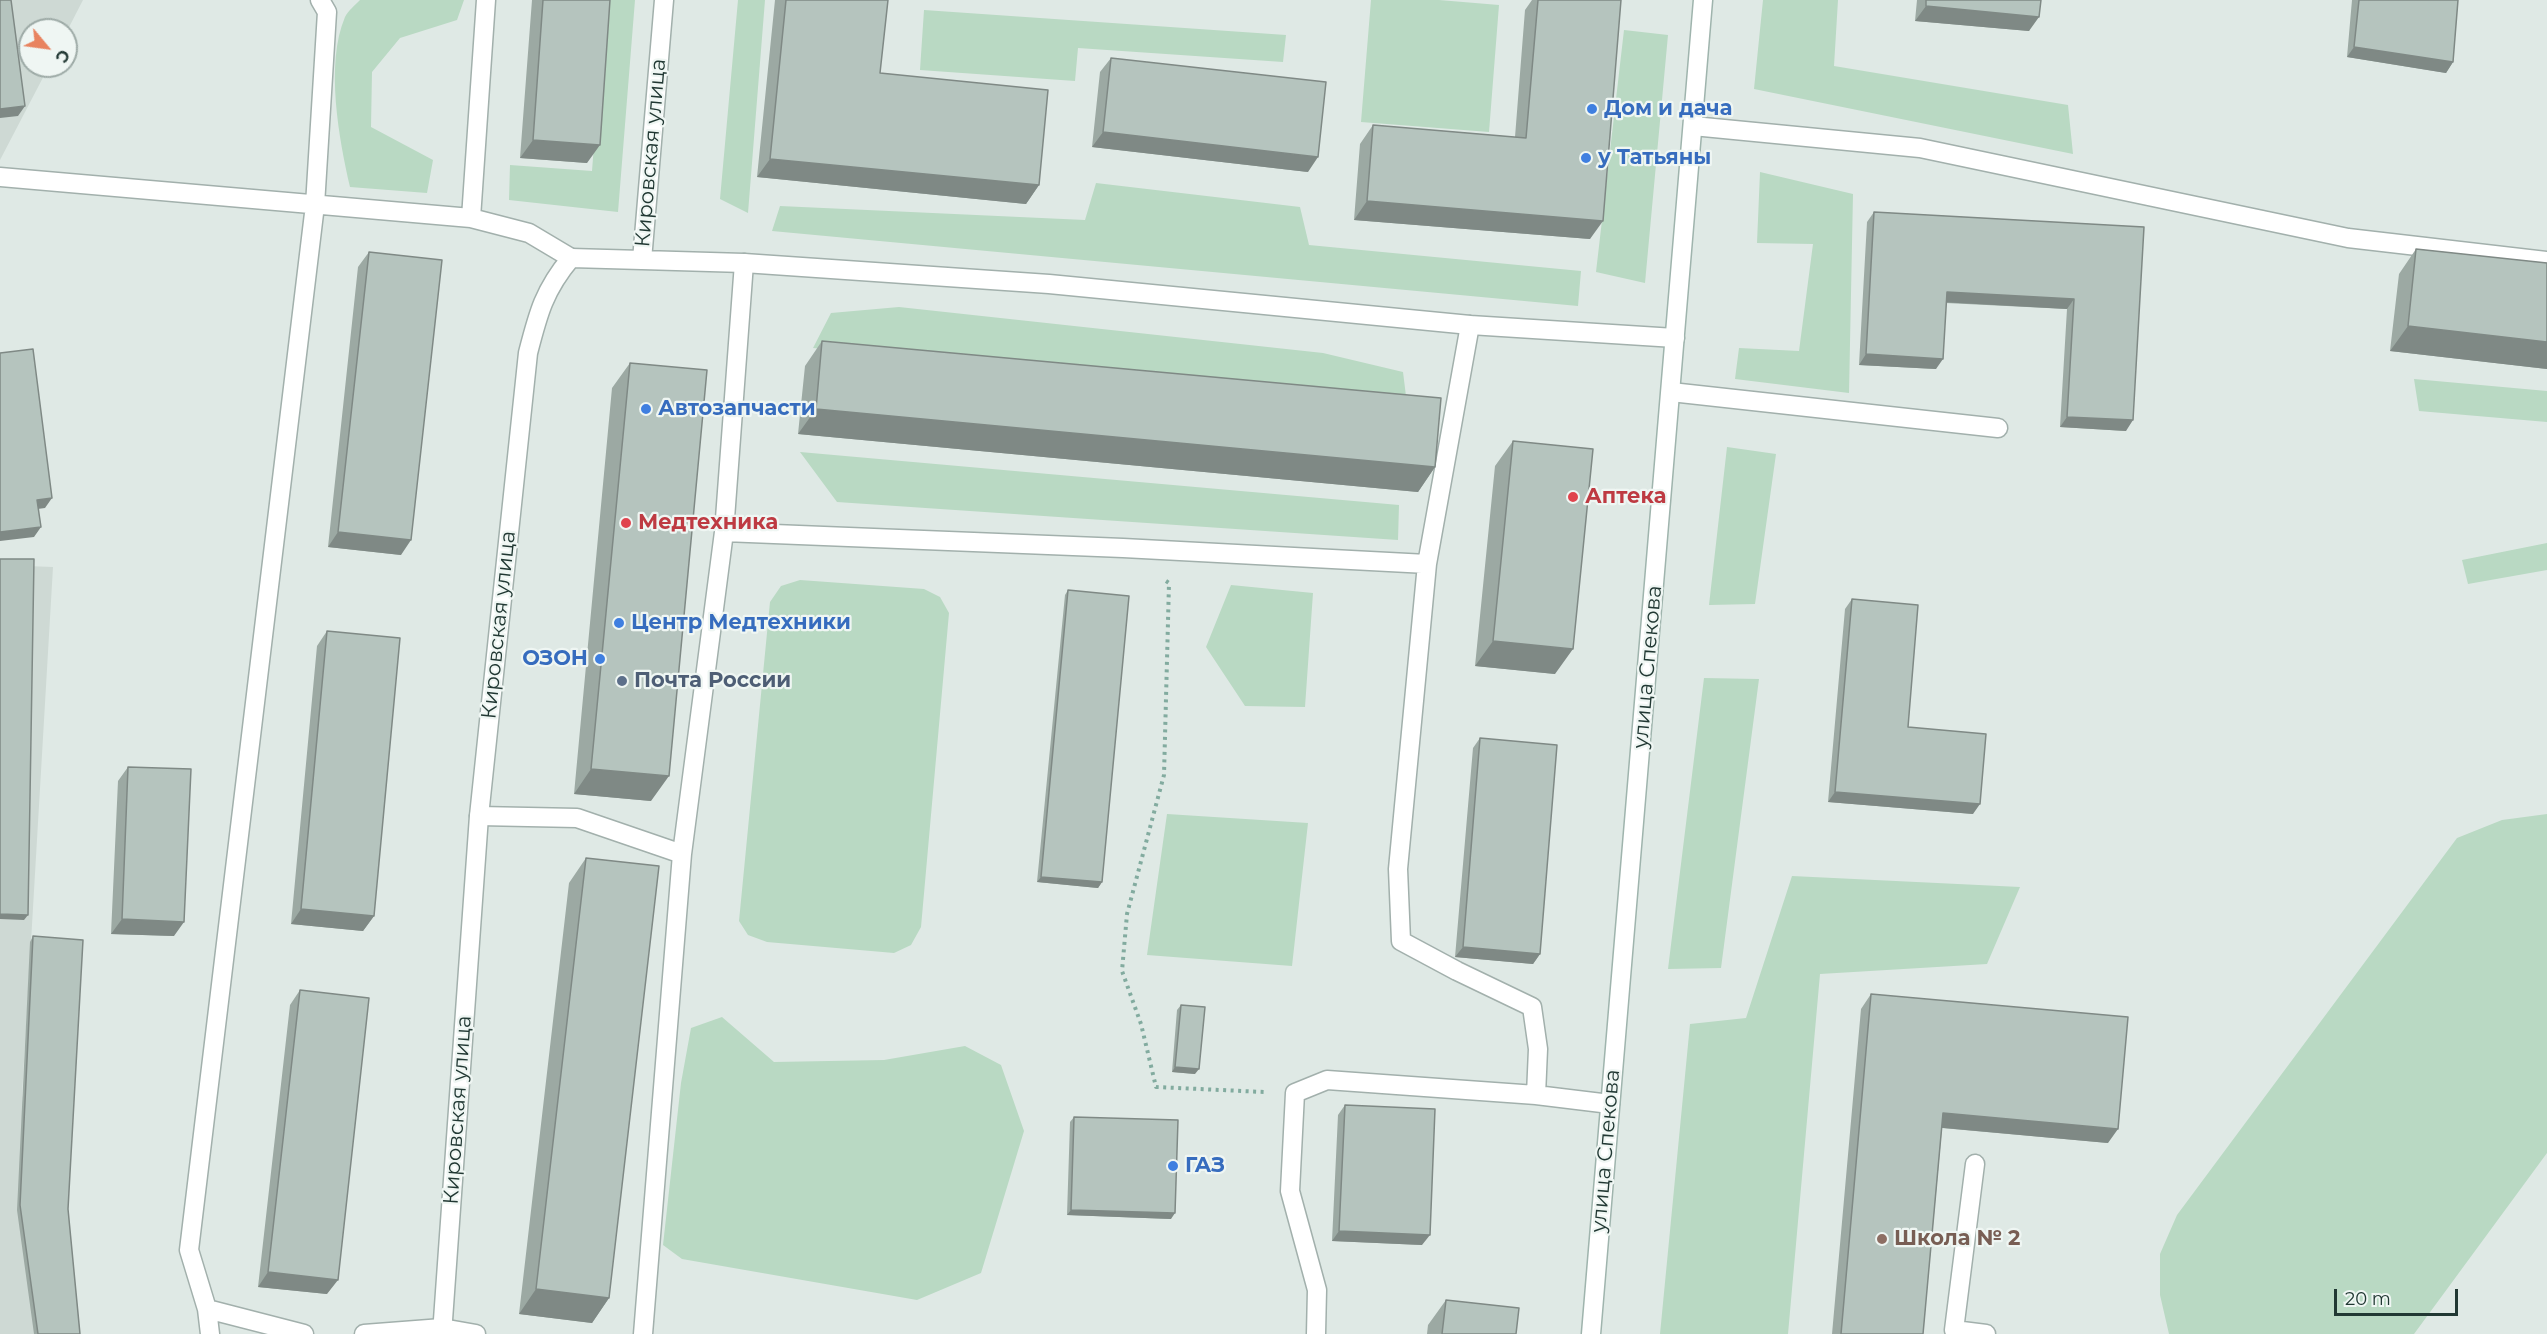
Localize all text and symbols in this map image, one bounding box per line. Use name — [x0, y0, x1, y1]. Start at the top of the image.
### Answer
north arrow — [18, 18, 78, 78]
text: С — [51, 46, 74, 66]
street label: Кировская улица — [630, 58, 672, 248]
place label: Дом и дача — [1604, 96, 1732, 122]
marker: Дом и дача — [1585, 102, 1599, 116]
place label: у Татьяны — [1598, 145, 1711, 171]
marker: у Татьяны — [1579, 151, 1593, 165]
place label: Автозапчасти — [658, 396, 816, 422]
marker: Автозапчасти — [639, 402, 653, 416]
place label: Аптека — [1585, 484, 1666, 510]
marker: Аптека — [1566, 490, 1580, 504]
place label: Медтехника — [638, 510, 778, 536]
marker: Медтехника — [619, 516, 633, 530]
street label: Кировская улица — [477, 530, 521, 720]
street label: улица Спекова — [1628, 584, 1668, 750]
place label: Центр Медтехники — [631, 610, 851, 636]
marker: Центр Медтехники — [612, 616, 626, 630]
place label: ОЗОН — [522, 646, 588, 672]
marker: ОЗОН — [593, 652, 607, 666]
place label: Почта России — [634, 668, 791, 694]
marker: Почта России — [615, 674, 629, 688]
street label: Кировская улица — [439, 1015, 477, 1205]
street label: улица Спекова — [1586, 1068, 1626, 1234]
place label: ГАЗ — [1185, 1153, 1225, 1179]
marker: ГАЗ — [1166, 1159, 1180, 1173]
place label: Школа № 2 — [1894, 1226, 2020, 1252]
marker: Школа № 2 — [1875, 1232, 1889, 1246]
scale bar — [2337, 1277, 2462, 1315]
text: 20 m — [2345, 1288, 2391, 1310]

